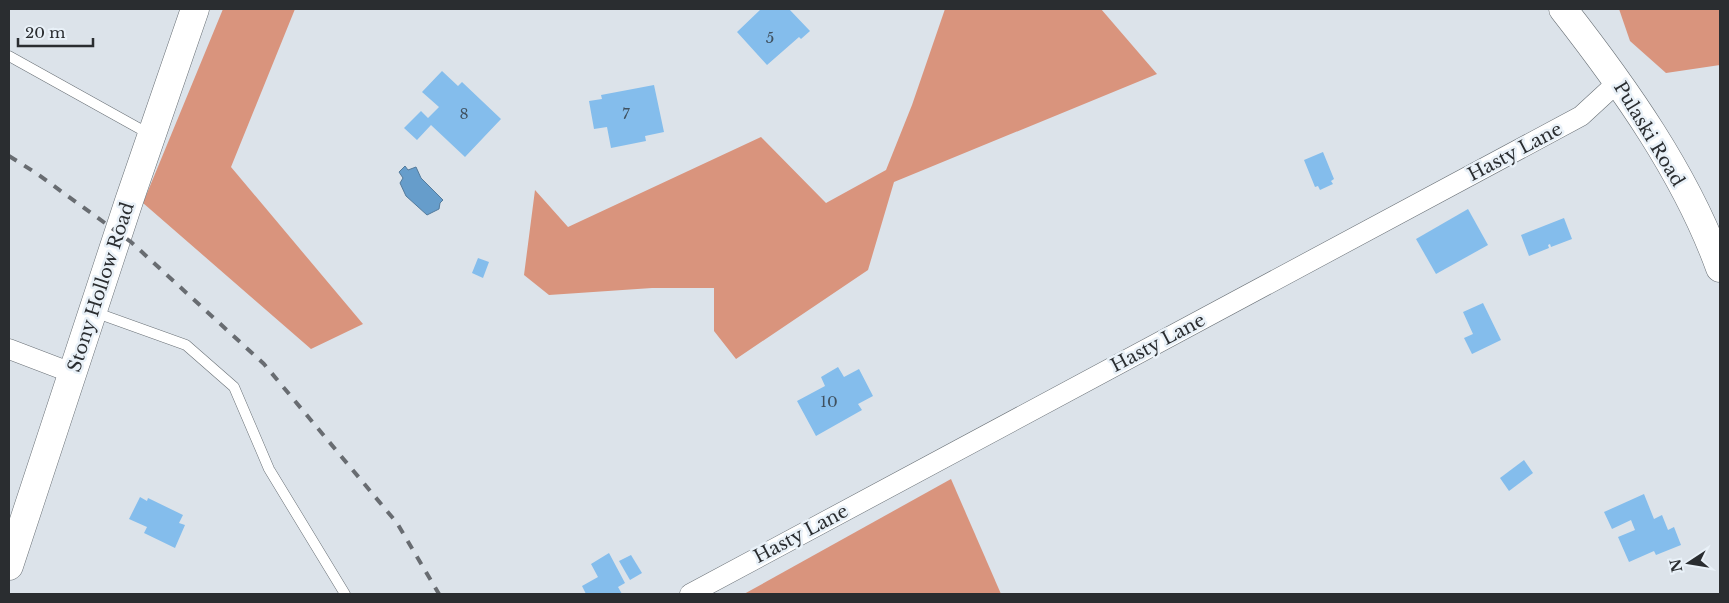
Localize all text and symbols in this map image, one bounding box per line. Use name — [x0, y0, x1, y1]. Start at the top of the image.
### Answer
scale bar — [18, 15, 92, 47]
text: 20 m — [25, 23, 65, 42]
house number: 5 — [766, 28, 774, 47]
street label: Pulaski Road — [1609, 77, 1689, 191]
house number: 8 — [459, 104, 469, 123]
house number: 7 — [622, 104, 630, 123]
street label: Hasty Lane — [1464, 118, 1566, 186]
street label: Stony Hollow Road — [63, 199, 139, 375]
street label: Hasty Lane — [1107, 309, 1209, 377]
house number: 10 — [820, 392, 838, 411]
street label: Hasty Lane — [750, 500, 852, 568]
north arrow — [1664, 538, 1714, 588]
text: N — [1666, 557, 1686, 574]

